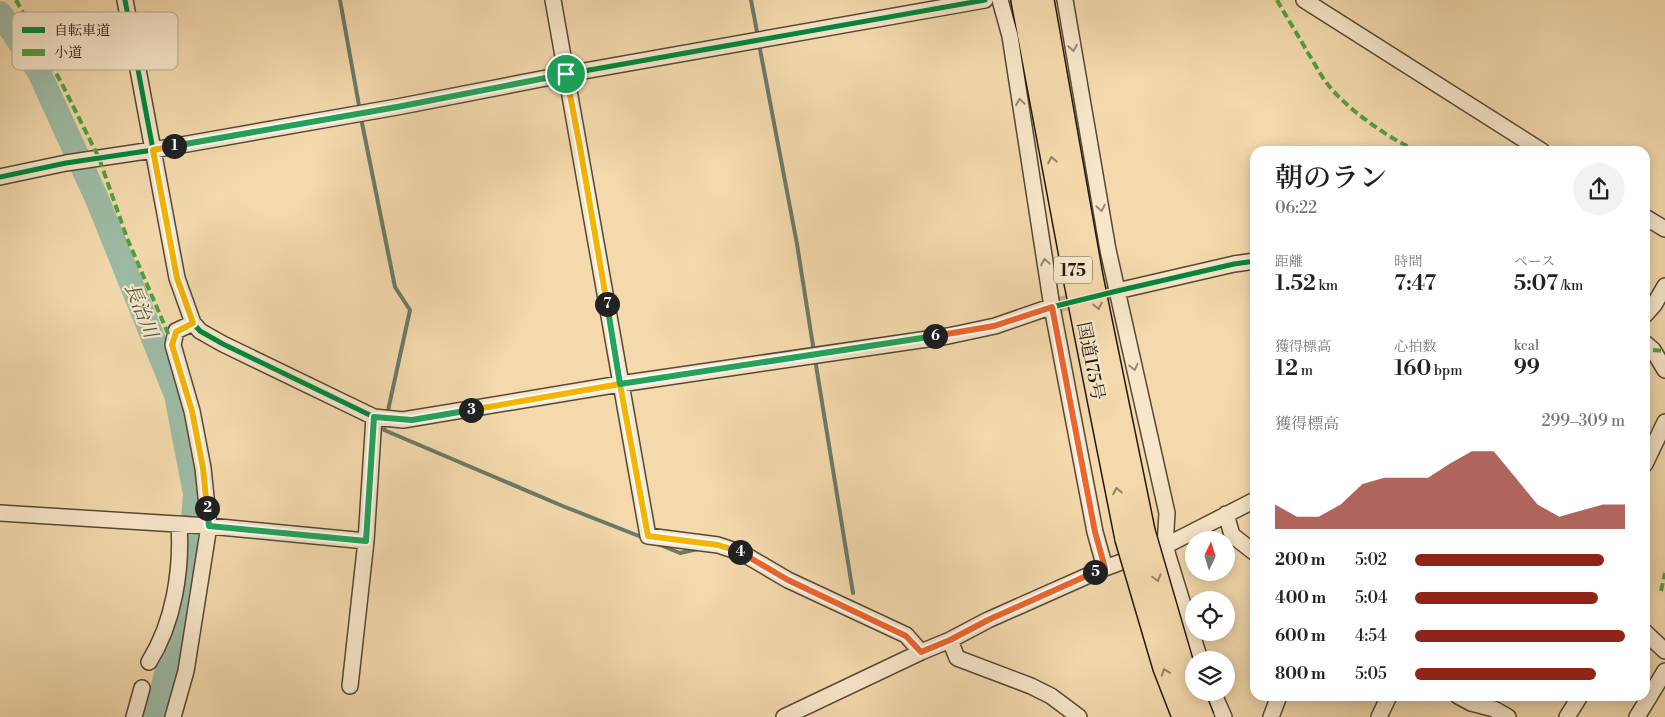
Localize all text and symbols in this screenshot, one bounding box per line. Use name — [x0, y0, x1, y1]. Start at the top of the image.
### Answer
legend — [12, 12, 178, 70]
text: 自転車道 — [54, 22, 110, 40]
text: 小道 — [54, 44, 82, 62]
one-way arrow — [1068, 44, 1078, 52]
pin — [545, 53, 587, 95]
icon: arrive — [552, 60, 580, 88]
one-way arrow — [1015, 98, 1026, 106]
pin: 1 — [162, 134, 186, 158]
text: 1 — [171, 137, 178, 155]
one-way arrow — [1048, 155, 1058, 164]
text: 朝のラン — [1275, 161, 1387, 196]
button: share — [1573, 163, 1625, 215]
text: 06:22 — [1275, 198, 1317, 218]
one-way arrow — [1096, 204, 1106, 213]
text: 距離 — [1275, 253, 1303, 271]
text: 時間 — [1394, 253, 1422, 271]
text: ペース — [1514, 253, 1555, 271]
road number: 175 — [1054, 256, 1092, 284]
one-way arrow — [1041, 258, 1051, 267]
text: 1.52 — [1275, 271, 1316, 297]
text: 7:47 — [1394, 271, 1436, 297]
text: 5:07 — [1514, 271, 1558, 297]
text: km — [1316, 277, 1338, 295]
text: /km — [1558, 277, 1583, 295]
water label: 長治川 — [119, 279, 164, 343]
pin: 7 — [594, 292, 620, 316]
text: 7 — [603, 295, 612, 313]
one-way arrow — [1092, 302, 1103, 311]
street label: 国道175号 — [1072, 320, 1109, 402]
pin: 6 — [922, 324, 948, 348]
text: 6 — [931, 327, 940, 345]
text: kcal — [1514, 337, 1539, 355]
text: 獲得標高 — [1275, 338, 1331, 356]
text: 心拍数 — [1394, 338, 1436, 356]
text: 99 — [1514, 355, 1540, 381]
text: 12 — [1275, 356, 1298, 382]
text: 160 — [1394, 356, 1431, 382]
text: m — [1298, 362, 1313, 380]
text: bpm — [1431, 362, 1462, 380]
one-way arrow — [1128, 363, 1139, 372]
pin: 3 — [458, 398, 484, 422]
text: 3 — [467, 401, 476, 419]
text: 299–309 m — [1541, 411, 1625, 431]
text: 獲得標高 — [1275, 414, 1339, 434]
one-way arrow — [1112, 486, 1122, 495]
pin: 2 — [194, 496, 220, 520]
text: 2 — [203, 499, 212, 517]
north arrow — [1185, 531, 1235, 581]
map controls — [1185, 531, 1235, 701]
pin: 4 — [728, 540, 752, 564]
text: 4 — [736, 543, 745, 561]
text: 200 m — [1275, 550, 1325, 570]
text: 5:02 — [1355, 550, 1387, 570]
pin: 5 — [1082, 560, 1108, 584]
text: 5 — [1091, 563, 1100, 581]
one-way arrow — [1152, 574, 1162, 582]
text: 400 m — [1275, 588, 1326, 608]
text: 5:04 — [1355, 588, 1388, 608]
button: locate — [1185, 591, 1235, 641]
text: 600 m — [1275, 626, 1325, 646]
text: 4:54 — [1355, 626, 1387, 646]
button: layers — [1185, 651, 1235, 701]
text: 800 m — [1275, 664, 1326, 684]
text: 5:05 — [1355, 664, 1387, 684]
one-way arrow — [1161, 668, 1171, 676]

